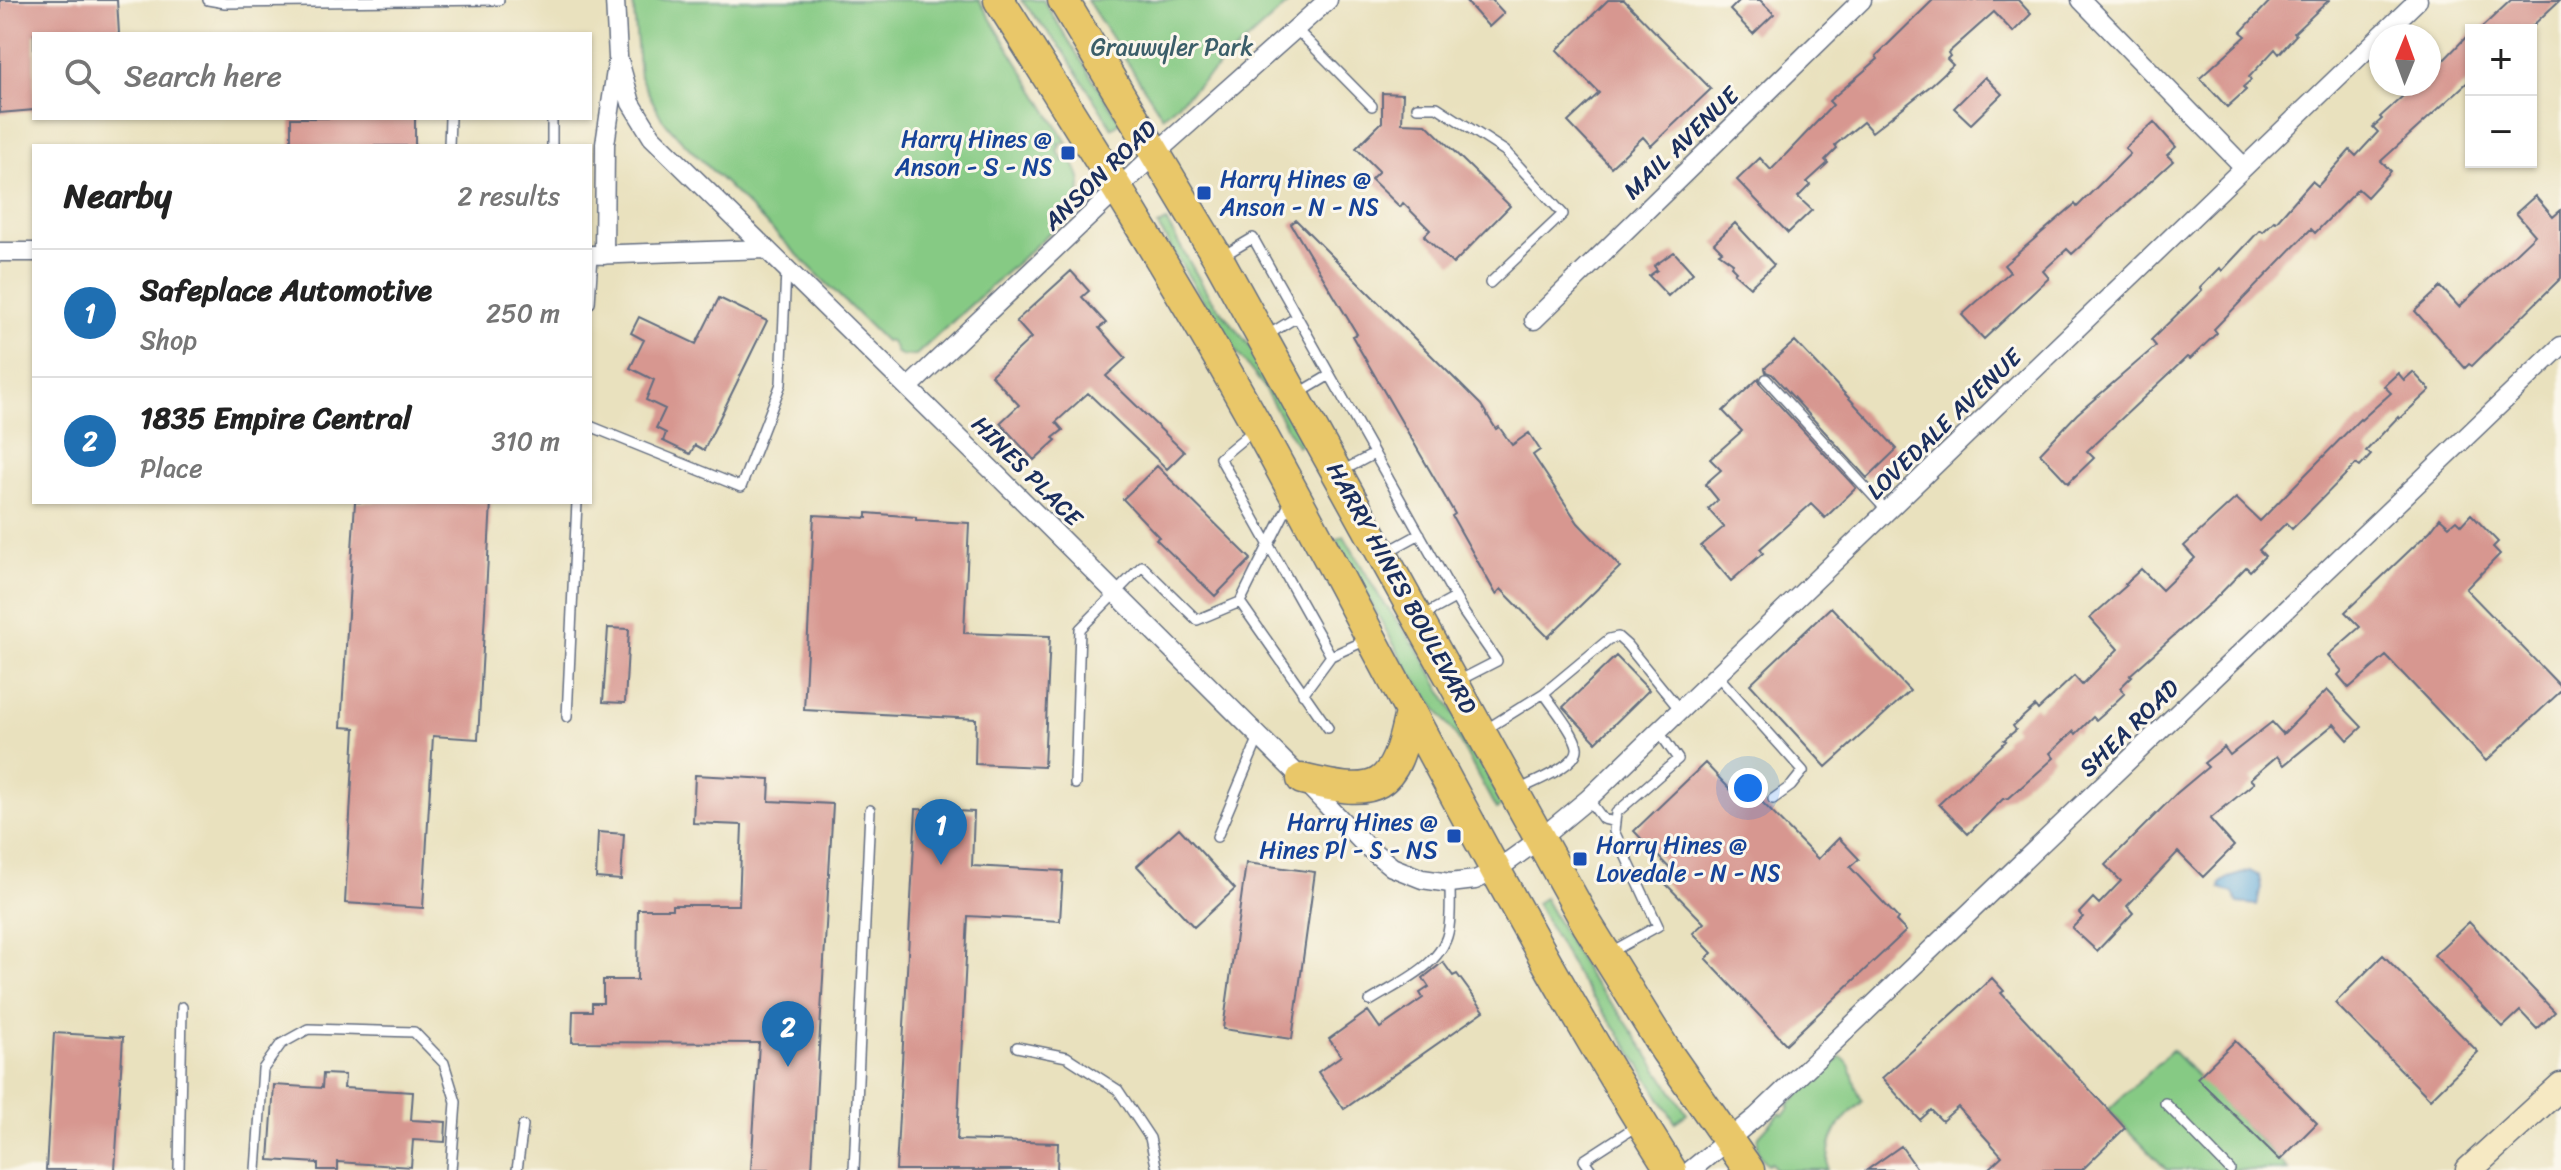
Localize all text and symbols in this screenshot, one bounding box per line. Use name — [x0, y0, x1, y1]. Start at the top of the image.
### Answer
north arrow — [2369, 24, 2441, 96]
map controls — [2465, 24, 2537, 168]
button: + — [2465, 24, 2537, 96]
park label: Grauwyler Park — [1091, 26, 1253, 68]
search box — [32, 32, 592, 120]
text: Search here — [124, 49, 282, 103]
icon: search — [60, 54, 104, 98]
street label: MAIL AVENUE — [1613, 75, 1750, 210]
button: − — [2465, 96, 2537, 168]
street label: ANSON ROAD — [1032, 109, 1168, 242]
place label: Harry Hines @ Anson - S - NS — [894, 118, 1052, 188]
marker: Harry Hines @ Anson - S - NS — [1059, 144, 1077, 162]
place label: Harry Hines @ Anson - N - NS — [1219, 158, 1379, 228]
text: Nearby — [64, 166, 172, 226]
text: 2 results — [458, 173, 560, 219]
marker: Harry Hines @ Anson - N - NS — [1195, 184, 1213, 202]
text: Safeplace Automotive — [140, 263, 432, 317]
text: 1 — [84, 290, 96, 336]
text: 250 m — [486, 290, 560, 336]
text: Shop — [140, 317, 197, 363]
street label: LOVEDALE AVENUE — [1856, 337, 2033, 510]
text: 1835 Empire Central — [140, 391, 411, 445]
street label: HINES PLACE — [961, 405, 1094, 538]
text: 2 — [82, 418, 98, 464]
text: 310 m — [491, 418, 560, 464]
text: Place — [140, 445, 203, 491]
street label: HARRY HINES BOULEVARD — [1315, 454, 1489, 722]
street label: SHEA ROAD — [2069, 668, 2190, 787]
your location — [1728, 768, 1768, 808]
pin: 1 — [915, 799, 967, 865]
place label: Harry Hines @ Hines Pl - S - NS — [1259, 801, 1438, 871]
place label: Harry Hines @ Lovedale - N - NS — [1596, 824, 1780, 894]
marker: Harry Hines @ Hines Pl - S - NS — [1445, 827, 1463, 845]
marker: Harry Hines @ Lovedale - N - NS — [1571, 850, 1589, 868]
pin: 2 — [762, 1001, 814, 1067]

